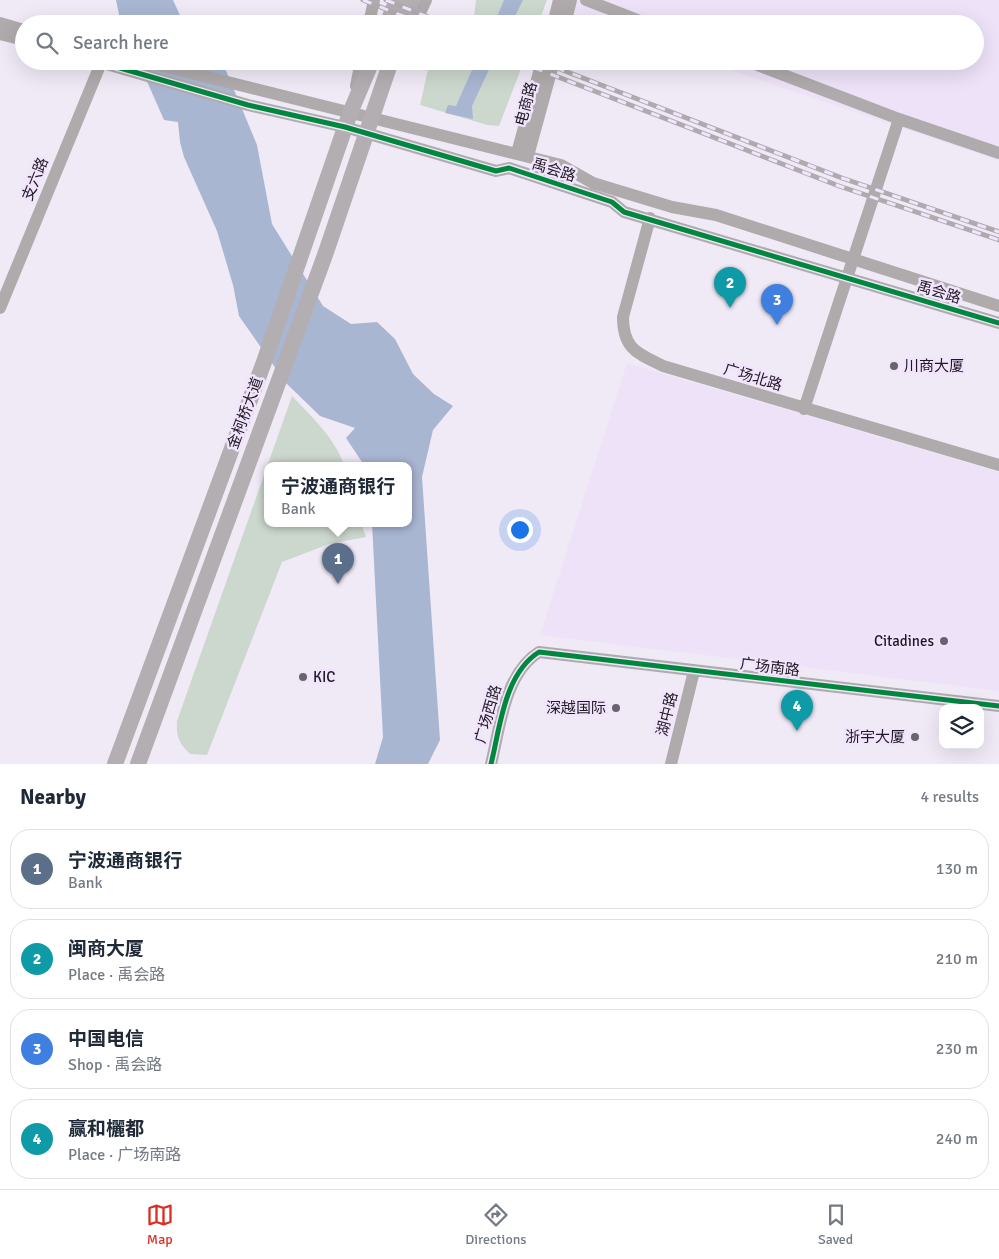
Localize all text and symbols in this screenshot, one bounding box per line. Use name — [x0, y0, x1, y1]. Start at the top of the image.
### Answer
search box — [15, 15, 984, 70]
icon: search — [33, 29, 61, 57]
text: Search here — [73, 31, 169, 55]
street label: 电商路 — [511, 80, 541, 128]
street label: 禹会路 — [530, 154, 578, 186]
street label: 支六路 — [18, 155, 52, 203]
pin: 2 — [714, 267, 746, 308]
street label: 禹会路 — [915, 277, 963, 307]
pin: 3 — [761, 284, 793, 325]
place label: 川商大厦 — [904, 357, 964, 375]
street label: 广场北路 — [722, 360, 784, 394]
marker: 川商大厦 — [888, 360, 900, 372]
street label: 金柯桥大道 — [224, 375, 266, 451]
popup — [264, 462, 412, 527]
text: 宁波通商银行 — [281, 475, 395, 499]
text: Bank — [281, 499, 316, 519]
your location — [507, 517, 533, 543]
pin: 1 — [322, 543, 354, 584]
place label: Citadines — [874, 632, 934, 650]
marker: Citadines — [938, 635, 950, 647]
street label: 广场南路 — [739, 654, 801, 680]
place label: KIC — [313, 668, 335, 686]
marker: KIC — [297, 671, 309, 683]
street label: 广场西路 — [471, 683, 505, 745]
street label: 湖中路 — [653, 690, 681, 738]
pin: 4 — [781, 690, 813, 731]
place label: 深越国际 — [546, 699, 606, 717]
marker: 深越国际 — [610, 702, 622, 714]
map controls — [939, 704, 984, 749]
button: layers — [939, 704, 984, 749]
place label: 浙宇大厦 — [845, 728, 905, 746]
marker: 浙宇大厦 — [909, 731, 921, 743]
text: Nearby — [20, 784, 86, 810]
text: 4 results — [920, 787, 979, 807]
text: 宁波通商银行 — [68, 849, 182, 873]
text: 1 — [33, 859, 41, 879]
text: 130 m — [936, 859, 978, 879]
text: Bank — [68, 873, 103, 893]
text: 闽商大厦 — [68, 937, 144, 961]
text: 2 — [33, 949, 41, 969]
text: 210 m — [936, 949, 978, 969]
text: Place · 禹会路 — [68, 965, 165, 985]
text: 中国电信 — [68, 1027, 144, 1051]
text: 3 — [33, 1039, 41, 1059]
text: 230 m — [936, 1039, 978, 1059]
text: Shop · 禹会路 — [68, 1055, 162, 1075]
text: 赢和欐都 — [68, 1117, 144, 1141]
text: 4 — [33, 1129, 41, 1149]
text: 240 m — [936, 1129, 978, 1149]
text: Place · 广场南路 — [68, 1145, 181, 1165]
tab: Map — [146, 1201, 174, 1248]
tab: Directions — [465, 1201, 526, 1248]
tab: Saved — [818, 1201, 853, 1248]

